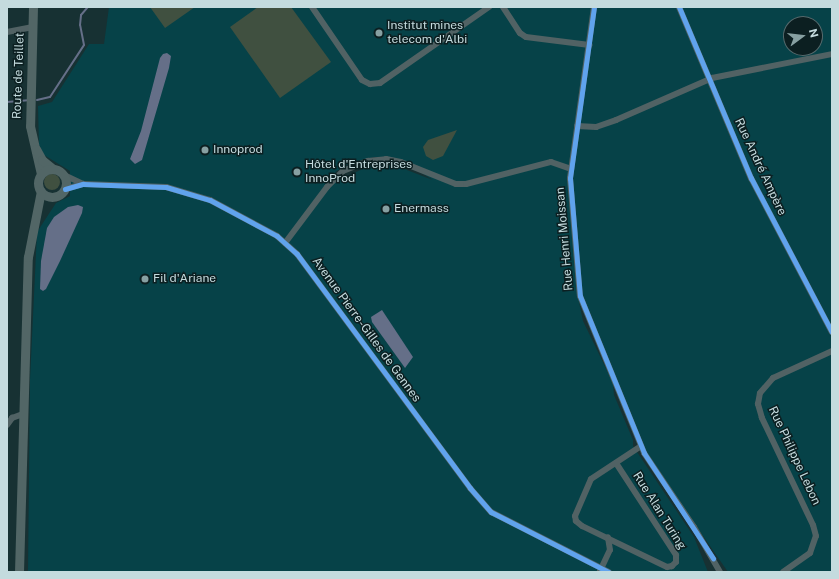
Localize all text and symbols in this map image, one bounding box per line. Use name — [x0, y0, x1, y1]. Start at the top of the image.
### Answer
north arrow — [783, 16, 823, 56]
place label: Institut mines telecom d'Albi — [387, 19, 467, 47]
text: N — [807, 27, 821, 39]
marker: Institut mines telecom d'Albi — [374, 28, 384, 38]
street label: Route de Teillet — [10, 32, 28, 120]
street label: Rue André Ampère — [731, 116, 789, 218]
place label: Innoprod — [213, 143, 263, 157]
marker: Innoprod — [200, 145, 210, 155]
place label: Hôtel d'Entreprises InnoProd — [305, 158, 412, 186]
marker: Hôtel d'Entreprises InnoProd — [292, 167, 302, 177]
street label: Rue Henri Moissan — [553, 187, 577, 291]
place label: Enermass — [394, 202, 449, 216]
marker: Enermass — [381, 204, 391, 214]
street label: Avenue Pierre-Gilles de Gennes — [309, 255, 423, 405]
place label: Fil d'Ariane — [153, 272, 216, 286]
marker: Fil d'Ariane — [140, 274, 150, 284]
street label: Rue Philippe Lebon — [765, 404, 823, 508]
street label: Rue Alan Turing — [629, 469, 689, 553]

